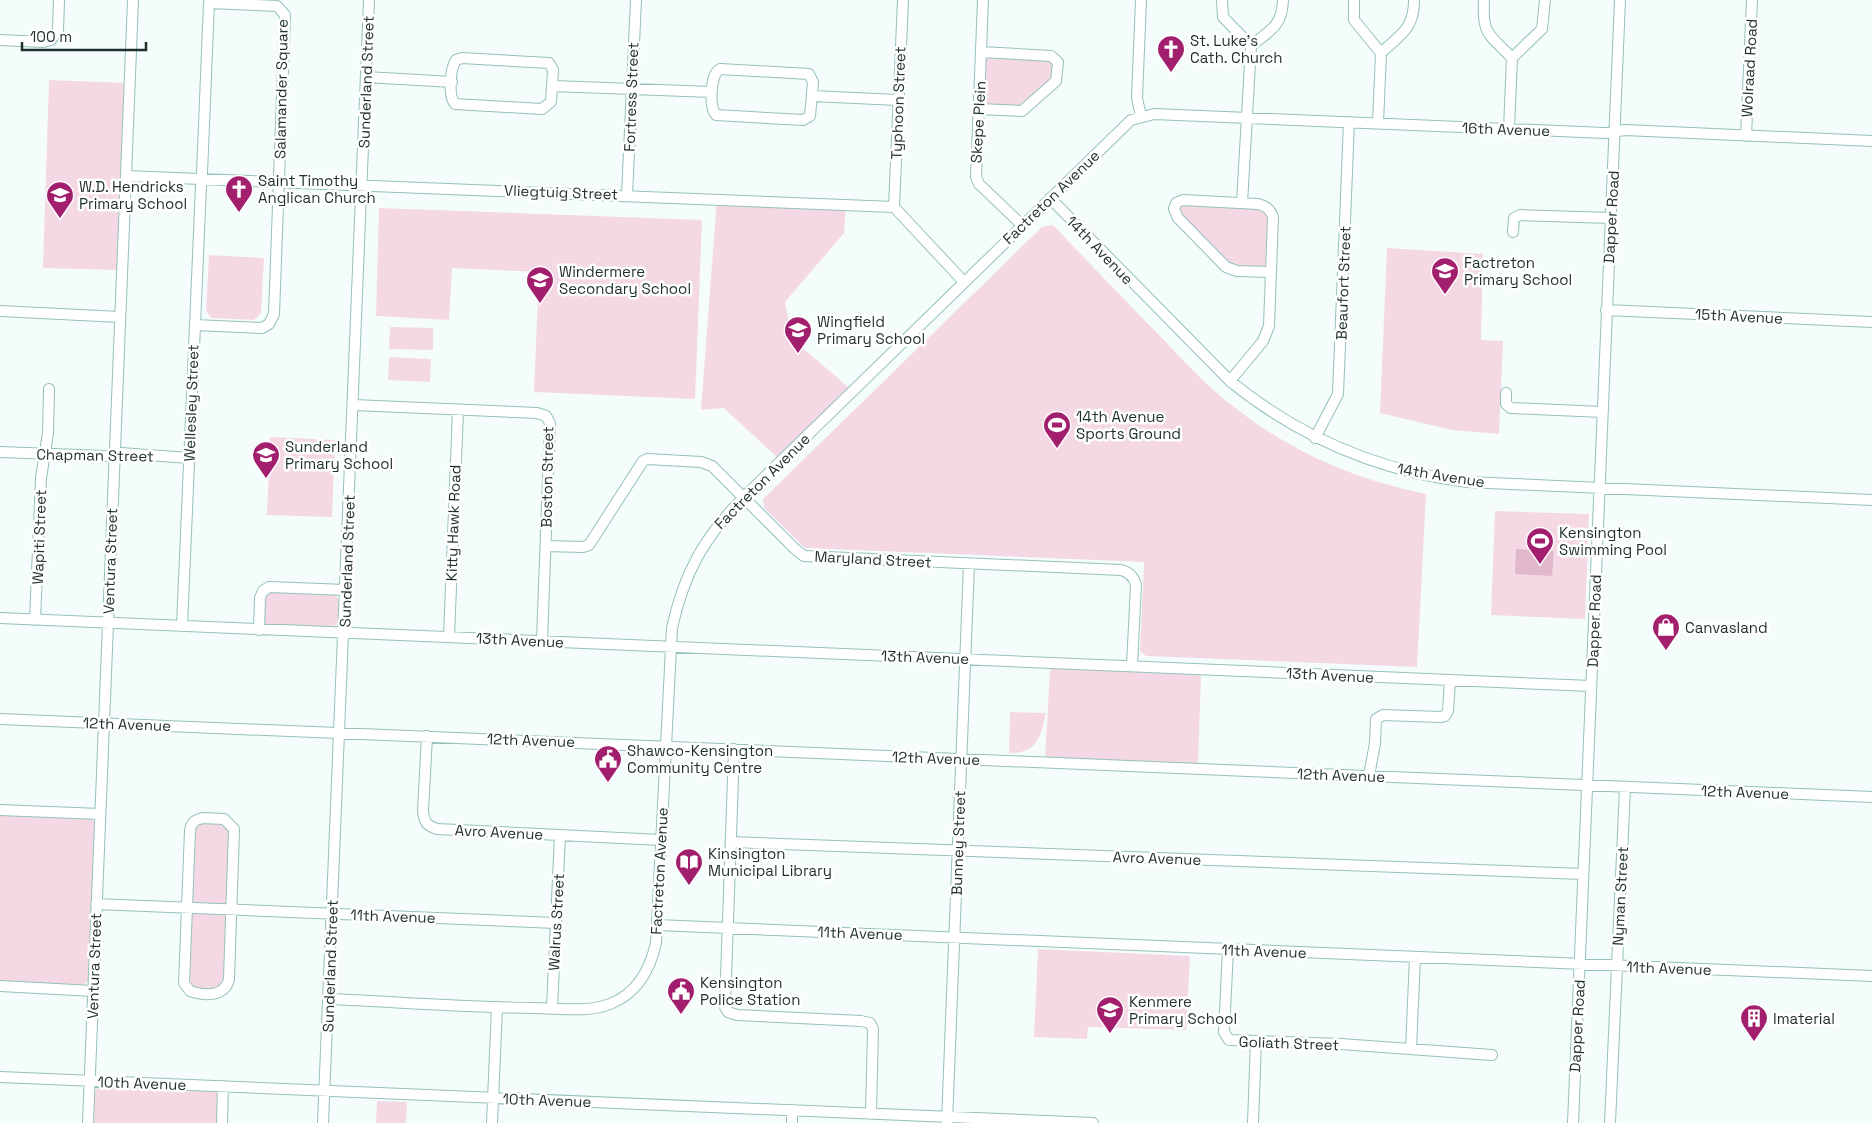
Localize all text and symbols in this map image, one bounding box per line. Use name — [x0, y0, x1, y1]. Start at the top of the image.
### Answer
street label: Sunderland Street — [354, 15, 378, 149]
street label: Wolraad Road — [1737, 18, 1761, 118]
street label: Salamander Square — [270, 19, 292, 159]
scale bar — [22, 20, 146, 52]
text: 100 m — [30, 27, 72, 46]
place label: St. Luke's Cath. Church — [1190, 31, 1282, 67]
church icon: St. Luke's Cath. Church — [1156, 34, 1186, 73]
street label: Fortress Street — [620, 42, 642, 152]
street label: Typhoon Street — [887, 46, 909, 160]
street label: Skepe Plein — [966, 80, 990, 164]
street label: 16th Avenue — [1462, 118, 1551, 140]
street label: Factreton Avenue — [998, 146, 1104, 248]
street label: Dapper Road — [1599, 170, 1623, 264]
place label: Saint Timothy Anglican Church — [258, 171, 376, 207]
church icon: Saint Timothy Anglican Church — [224, 174, 254, 213]
place label: W.D. Hendricks Primary School — [79, 177, 187, 213]
school or university icon: W.D. Hendricks Primary School — [45, 180, 75, 219]
street label: Vliegtuig Street — [504, 181, 619, 203]
street label: 14th Avenue — [1062, 212, 1138, 288]
street label: Beaufort Street — [1332, 226, 1354, 340]
place label: Factreton Primary School — [1464, 253, 1572, 289]
school or university icon: Factreton Primary School — [1430, 256, 1460, 295]
place label: Windermere Secondary School — [559, 262, 691, 298]
school or university icon: Windermere Secondary School — [525, 265, 555, 304]
street label: 15th Avenue — [1695, 304, 1784, 328]
place label: Wingfield Primary School — [817, 312, 925, 348]
school or university icon: Wingfield Primary School — [783, 315, 813, 354]
street label: Wellesley Street — [179, 344, 203, 462]
place label: 14th Avenue Sports Ground — [1076, 407, 1181, 443]
sports icon: 14th Avenue Sports Ground — [1042, 410, 1072, 449]
street label: Boston Street — [537, 426, 557, 528]
street label: Factreton Avenue — [710, 429, 814, 533]
place label: Sunderland Primary School — [285, 437, 393, 473]
school or university icon: Sunderland Primary School — [251, 440, 281, 479]
street label: Chapman Street — [36, 444, 154, 466]
street label: 14th Avenue — [1396, 459, 1486, 491]
street label: Kitty Hawk Road — [441, 464, 465, 582]
street label: Wapiti Street — [28, 489, 50, 585]
street label: Sunderland Street — [335, 494, 359, 628]
street label: Ventura Street — [99, 507, 121, 615]
place label: Kensington Swimming Pool — [1559, 523, 1667, 559]
sports icon: Kensington Swimming Pool — [1525, 526, 1555, 565]
street label: Maryland Street — [814, 546, 932, 572]
street label: Dapper Road — [1583, 574, 1605, 668]
shop icon: Canvasland — [1651, 612, 1681, 651]
place label: Canvasland — [1685, 618, 1768, 637]
street label: 13th Avenue — [476, 628, 565, 652]
street label: 13th Avenue — [881, 646, 969, 668]
street label: 13th Avenue — [1286, 663, 1375, 687]
street label: 12th Avenue — [83, 713, 171, 735]
street label: 12th Avenue — [487, 729, 575, 751]
place label: Shawco-Kensington Community Centre — [627, 741, 773, 777]
public building icon: Shawco-Kensington Community Centre — [593, 744, 623, 783]
street label: 12th Avenue — [892, 747, 980, 769]
street label: 12th Avenue — [1297, 764, 1385, 786]
street label: 12th Avenue — [1701, 781, 1789, 803]
street label: Bunney Street — [947, 790, 969, 896]
street label: Factreton Avenue — [646, 807, 672, 935]
street label: Avro Avenue — [454, 820, 544, 844]
place label: Kinsington Municipal Library — [708, 844, 832, 880]
street label: Nyman Street — [1608, 846, 1632, 946]
library icon: Kinsington Municipal Library — [674, 847, 704, 886]
street label: Avro Avenue — [1112, 847, 1202, 869]
street label: Walrus Street — [544, 873, 568, 971]
street label: Sunderland Street — [318, 899, 342, 1033]
street label: 11th Avenue — [350, 905, 436, 927]
street label: Ventura Street — [83, 912, 105, 1020]
street label: 11th Avenue — [817, 922, 903, 944]
street label: 11th Avenue — [1221, 940, 1307, 962]
street label: 11th Avenue — [1626, 957, 1712, 979]
place label: Kensington Police Station — [700, 973, 800, 1009]
public building icon: Kensington Police Station — [666, 976, 696, 1015]
street label: Dapper Road — [1565, 979, 1589, 1073]
place label: Kenmere Primary School — [1129, 992, 1237, 1028]
school or university icon: Kenmere Primary School — [1095, 995, 1125, 1034]
building icon: Imaterial — [1739, 1003, 1769, 1042]
place label: Imaterial — [1773, 1009, 1835, 1028]
street label: Goliath Street — [1238, 1032, 1340, 1054]
street label: 10th Avenue — [97, 1072, 187, 1094]
street label: 10th Avenue — [502, 1089, 592, 1111]

